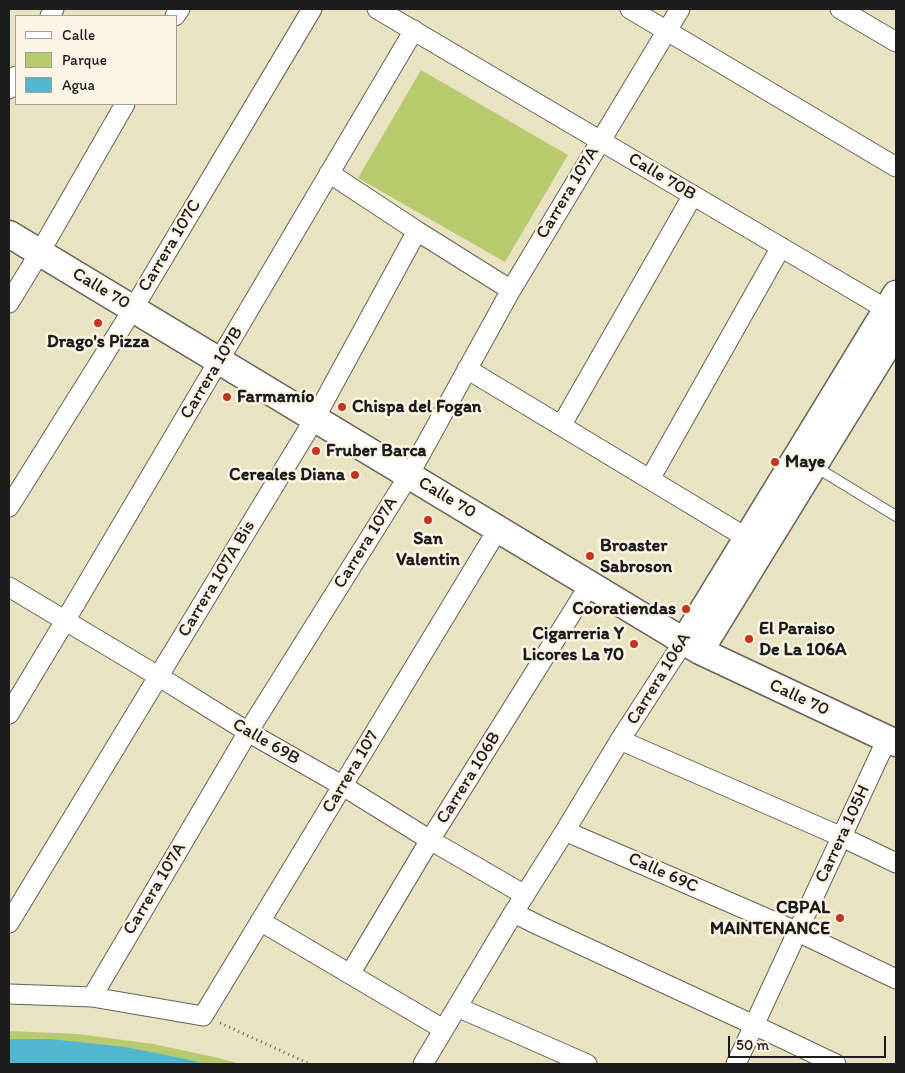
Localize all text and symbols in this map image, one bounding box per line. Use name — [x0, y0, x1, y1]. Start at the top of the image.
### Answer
legend — [15, 15, 178, 105]
text: Calle — [62, 26, 95, 44]
text: Parque — [62, 51, 107, 69]
text: Agua — [62, 76, 95, 94]
street label: Carrera 107A — [532, 143, 604, 243]
street label: Calle 70B — [624, 148, 700, 206]
street label: Carrera 107C — [134, 196, 206, 296]
street label: Calle 70 — [68, 263, 134, 315]
marker: Drago's Pizza — [92, 317, 104, 329]
street label: Carrera 107B — [176, 323, 248, 423]
place label: Drago's Pizza — [47, 331, 149, 353]
place label: Farmamío — [237, 386, 314, 408]
marker: Farmamío — [221, 391, 233, 403]
place label: Chispa del Fogan — [352, 396, 481, 418]
marker: Chispa del Fogan — [336, 401, 348, 413]
place label: Fruber Barca — [326, 440, 426, 462]
marker: Fruber Barca — [310, 445, 322, 457]
place label: Maye — [785, 451, 825, 473]
marker: Maye — [769, 456, 781, 468]
place label: Cereales Diana — [229, 464, 345, 486]
marker: Cereales Diana — [349, 469, 361, 481]
street label: Calle 70 — [414, 472, 480, 524]
street label: Carrera 107A — [329, 493, 403, 593]
marker: San Valentin — [422, 514, 434, 526]
street label: Carrera 107A Bis — [174, 517, 260, 641]
place label: San Valentin — [396, 528, 460, 570]
place label: Broaster Sabroson — [600, 535, 672, 578]
marker: Broaster Sabroson — [584, 550, 596, 562]
place label: Cooratiendas — [572, 598, 676, 620]
marker: Cooratiendas — [680, 603, 692, 615]
place label: El Paraiso De La 106A — [759, 618, 847, 660]
place label: Cigarreria Y Licores La 70 — [523, 623, 624, 666]
street label: Carrera 106A — [622, 629, 696, 729]
marker: El Paraiso De La 106A — [743, 633, 755, 645]
marker: Cigarreria Y Licores La 70 — [628, 638, 640, 650]
street label: Calle 70 — [766, 675, 832, 721]
street label: Calle 69B — [228, 714, 304, 770]
street label: Carrera 107 — [318, 727, 384, 817]
street label: Carrera 106B — [432, 728, 506, 828]
street label: Carrera 105H — [811, 782, 875, 886]
street label: Carrera 107A — [119, 839, 191, 939]
street label: Calle 69C — [625, 848, 701, 898]
place label: CBPAL MAINTENANCE — [710, 897, 830, 940]
marker: CBPAL MAINTENANCE — [834, 912, 846, 924]
scale bar — [730, 1026, 888, 1058]
text: 50 m — [736, 1036, 769, 1054]

